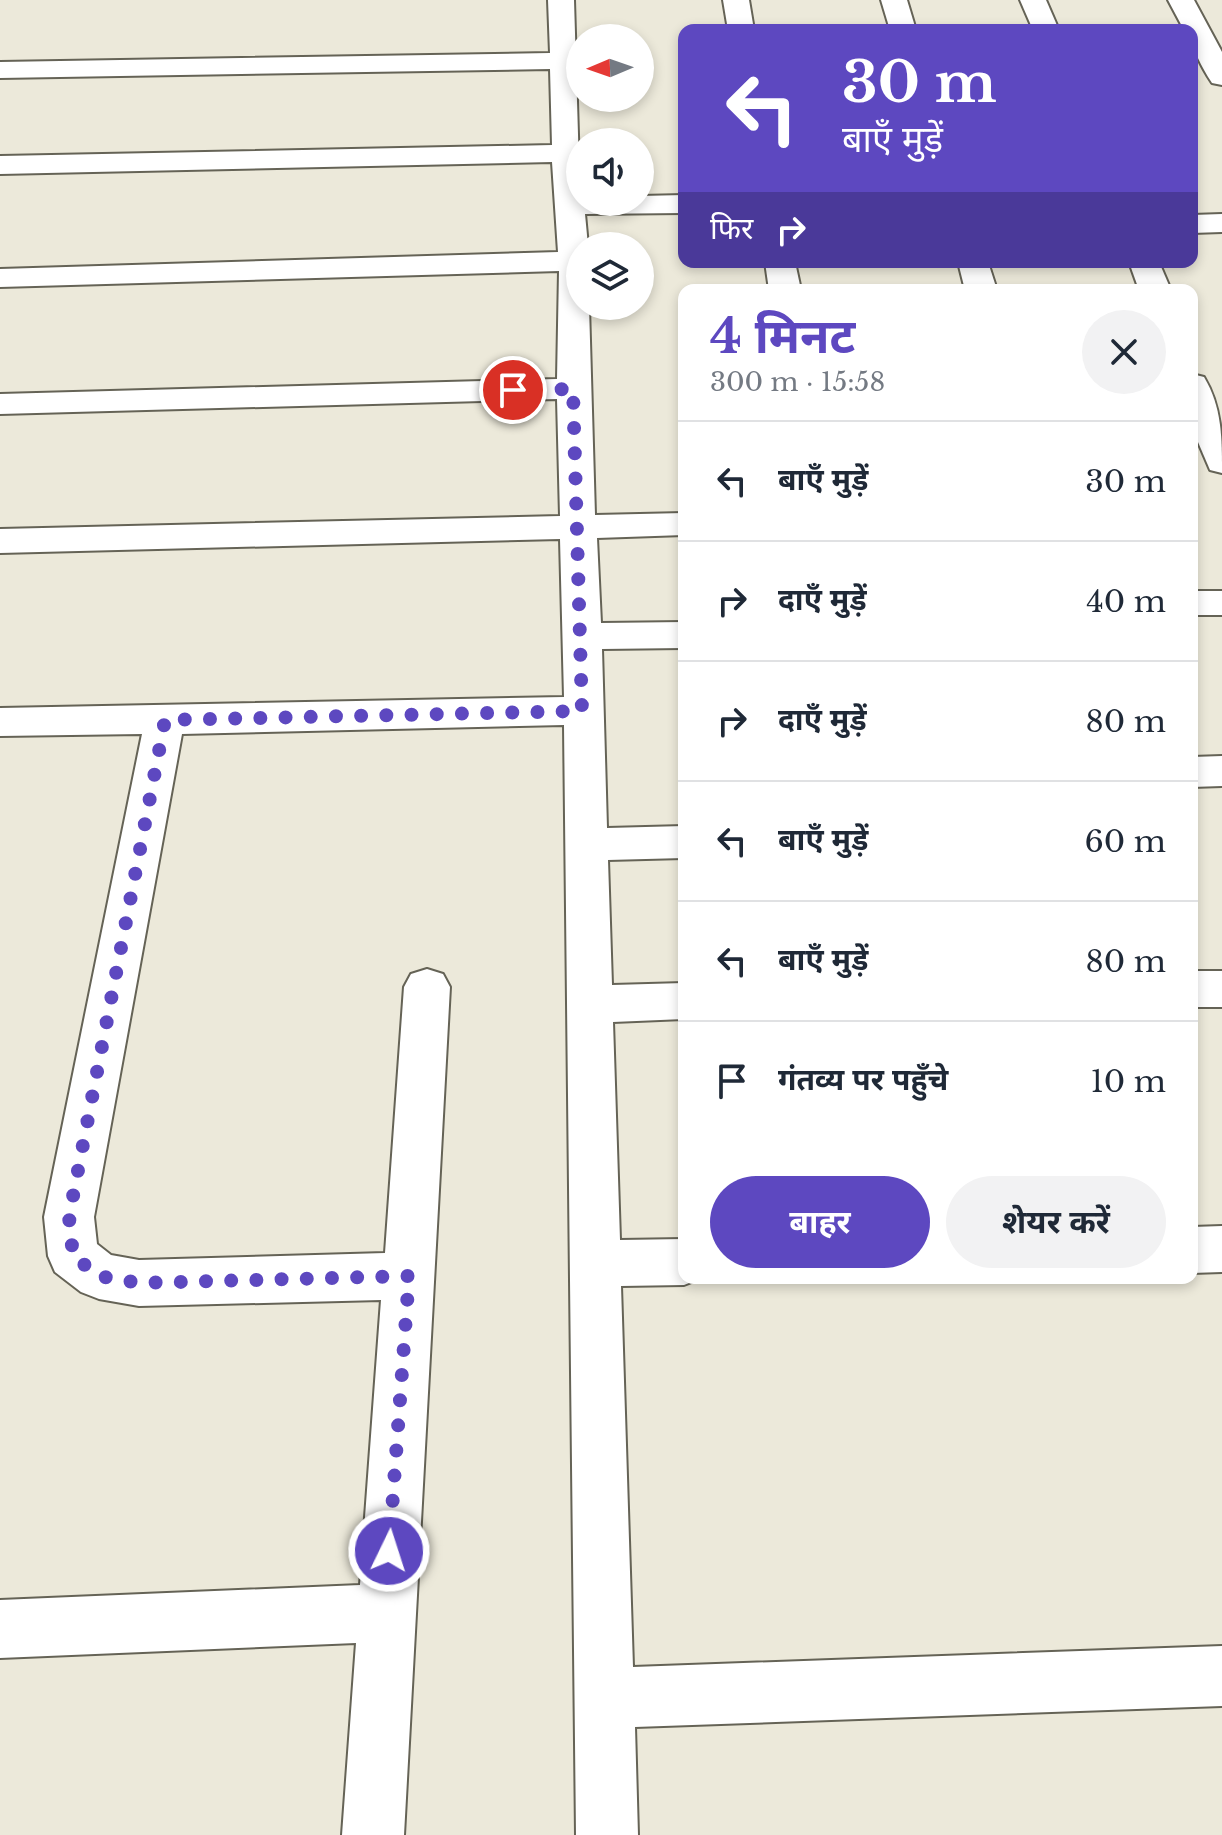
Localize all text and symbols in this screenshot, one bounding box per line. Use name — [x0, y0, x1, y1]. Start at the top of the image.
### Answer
north arrow — [566, 24, 654, 112]
map controls — [566, 24, 654, 320]
text: 30 m — [842, 48, 997, 117]
icon: left — [710, 56, 814, 160]
text: बाएँ मुड़ें — [842, 117, 943, 162]
button: sound — [566, 128, 654, 216]
icon: right — [769, 208, 813, 252]
text: फिर — [710, 210, 753, 247]
button: layers — [566, 232, 654, 320]
text: 4 मिनट — [710, 306, 855, 366]
button: close — [1082, 310, 1166, 394]
pin — [479, 356, 547, 424]
text: 300 m · 15:58 — [710, 366, 885, 398]
icon: arrive — [491, 368, 535, 412]
icon: left — [710, 459, 754, 503]
text: बाएँ मुड़ें — [778, 461, 868, 498]
text: 30 m — [1085, 463, 1166, 500]
icon: right — [710, 579, 754, 623]
text: दाएँ मुड़ें — [778, 581, 867, 618]
text: 40 m — [1086, 583, 1166, 620]
icon: right — [710, 699, 754, 743]
text: दाएँ मुड़ें — [778, 701, 867, 738]
text: 80 m — [1086, 703, 1166, 740]
icon: left — [710, 819, 754, 863]
text: बाएँ मुड़ें — [778, 821, 868, 858]
text: 60 m — [1084, 823, 1166, 860]
icon: left — [710, 939, 754, 983]
text: बाएँ मुड़ें — [778, 941, 868, 978]
text: 80 m — [1086, 943, 1166, 980]
icon: arrive — [710, 1059, 754, 1103]
text: गंतव्य पर पहुँचे — [778, 1061, 948, 1098]
text: 10 m — [1090, 1063, 1166, 1100]
button: बाहर — [710, 1176, 930, 1268]
button: शेयर करें — [946, 1176, 1166, 1268]
position arrow — [347, 1509, 431, 1593]

